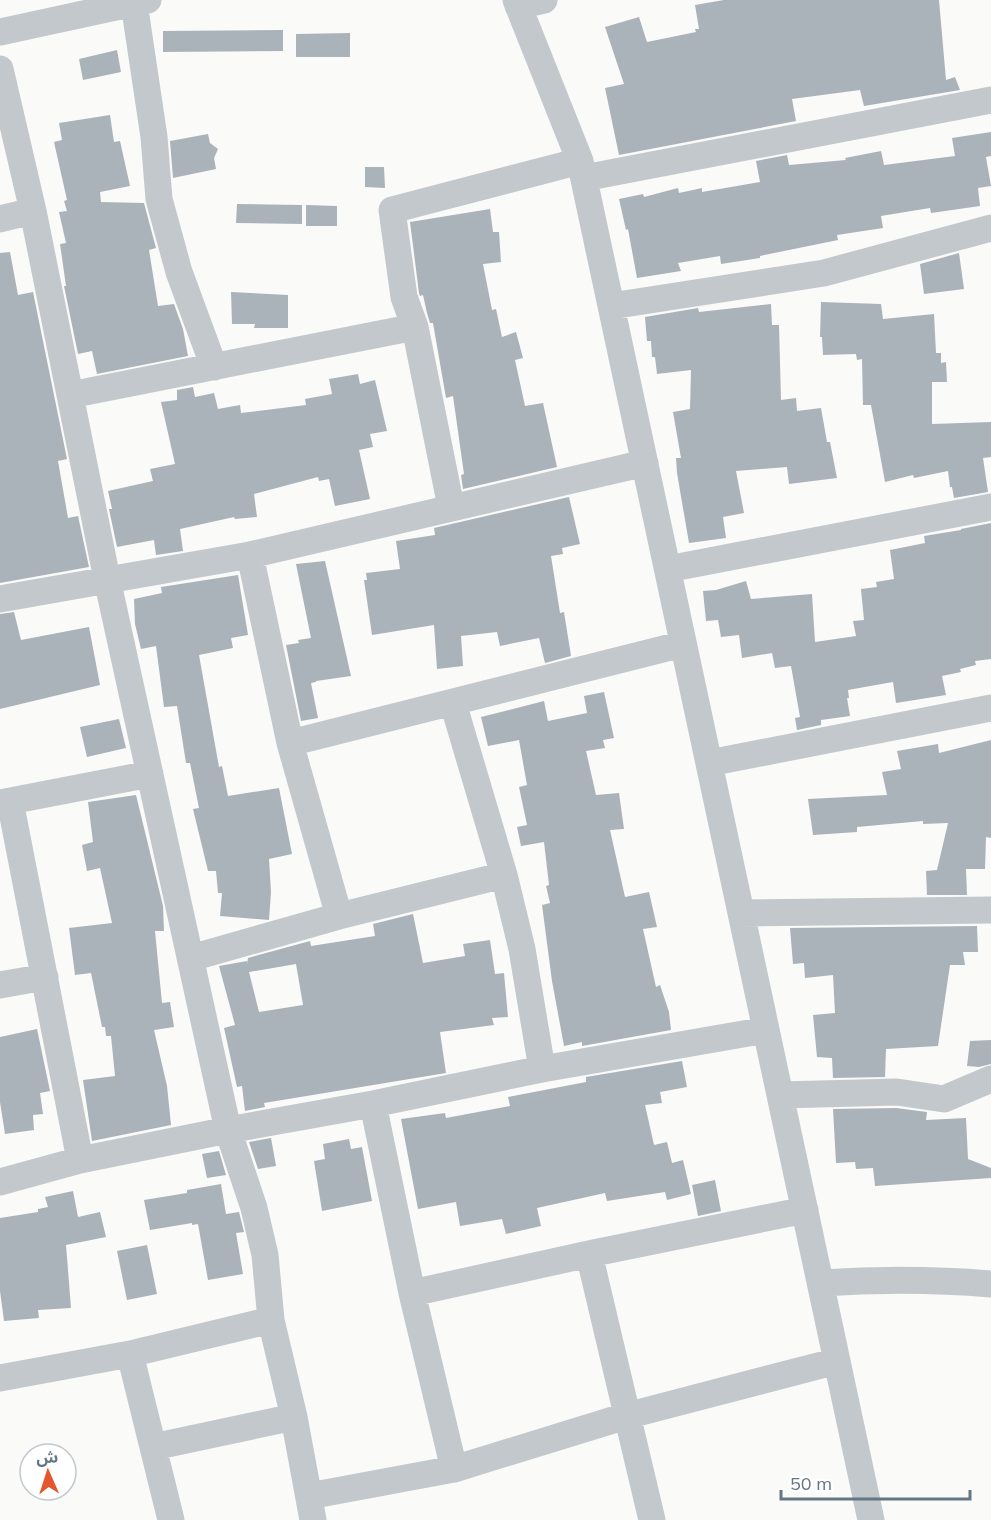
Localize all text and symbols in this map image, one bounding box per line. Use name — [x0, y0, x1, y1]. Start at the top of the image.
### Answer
north arrow — [18, 1442, 78, 1502]
text: ش — [36, 1446, 59, 1468]
scale bar — [781, 1463, 970, 1501]
text: 50 m — [790, 1472, 832, 1495]

